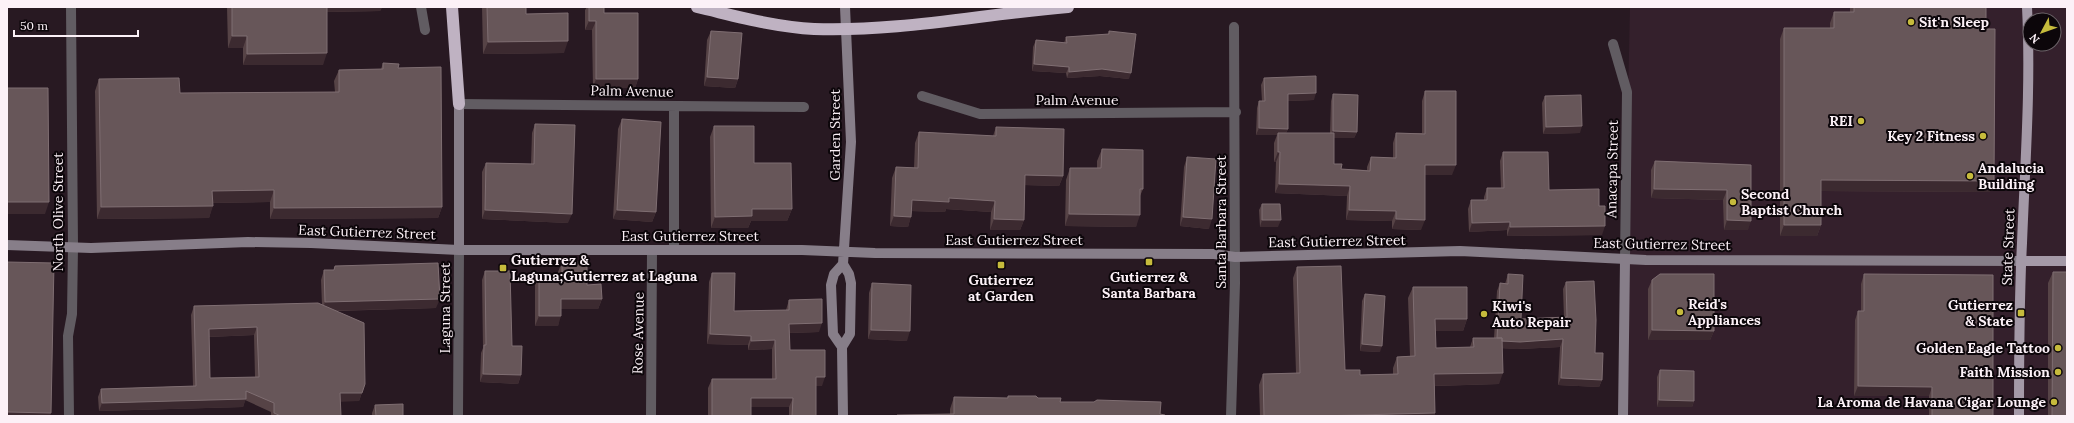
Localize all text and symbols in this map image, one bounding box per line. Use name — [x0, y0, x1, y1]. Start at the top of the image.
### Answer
scale bar — [14, 12, 138, 38]
north arrow — [2022, 12, 2062, 52]
place label: Sit'n Sleep — [1919, 13, 1989, 31]
marker: Sit'n Sleep — [1906, 17, 1916, 27]
text: 50 m — [20, 18, 48, 33]
text: N — [2026, 30, 2043, 46]
street label: Palm Avenue — [590, 81, 674, 101]
street label: Garden Street — [826, 89, 844, 181]
street label: Palm Avenue — [1035, 91, 1119, 109]
place label: REI — [1829, 112, 1853, 130]
marker: REI — [1856, 116, 1866, 126]
street label: Anacapa Street — [1602, 119, 1622, 219]
place label: Key 2 Fitness — [1887, 127, 1975, 145]
marker: Key 2 Fitness — [1978, 131, 1988, 141]
street label: North Olive Street — [49, 152, 67, 272]
street label: Santa Barbara Street — [1212, 155, 1230, 289]
place label: Andalucia Building — [1978, 159, 2045, 193]
marker: Andalucia Building — [1965, 171, 1975, 181]
place label: Second Baptist Church — [1741, 185, 1842, 219]
marker: Second Baptist Church — [1728, 197, 1738, 207]
street label: State Street — [1998, 208, 2018, 286]
street label: East Gutierrez Street — [298, 221, 437, 243]
street label: East Gutierrez Street — [621, 227, 759, 245]
street label: East Gutierrez Street — [945, 231, 1083, 249]
street label: East Gutierrez Street — [1268, 231, 1407, 251]
street label: East Gutierrez Street — [1593, 234, 1732, 254]
place label: Gutierrez & Laguna;Gutierrez at Laguna — [511, 251, 698, 285]
marker: Gutierrez & Santa Barbara — [1144, 257, 1154, 267]
marker: Gutierrez at Garden — [996, 260, 1006, 270]
street label: Laguna Street — [436, 262, 454, 353]
marker: Gutierrez & Laguna;Gutierrez at Laguna — [498, 263, 508, 273]
place label: Gutierrez & Santa Barbara — [1102, 268, 1197, 302]
place label: Gutierrez at Garden — [968, 271, 1034, 305]
street label: Rose Avenue — [628, 291, 648, 374]
place label: Reid's Appliances — [1688, 295, 1761, 329]
place label: Gutierrez & State — [1948, 296, 2013, 330]
place label: Kiwi's Auto Repair — [1492, 297, 1571, 331]
marker: Reid's Appliances — [1675, 307, 1685, 317]
marker: Gutierrez & State — [2016, 308, 2026, 318]
marker: Kiwi's Auto Repair — [1479, 309, 1489, 319]
place label: Golden Eagle Tattoo — [1916, 339, 2050, 357]
marker: Golden Eagle Tattoo — [2053, 343, 2063, 353]
place label: Faith Mission — [1959, 363, 2050, 381]
marker: Faith Mission — [2053, 367, 2063, 377]
place label: La Aroma de Havana Cigar Lounge — [1817, 393, 2046, 411]
marker: La Aroma de Havana Cigar Lounge — [2049, 397, 2059, 407]

